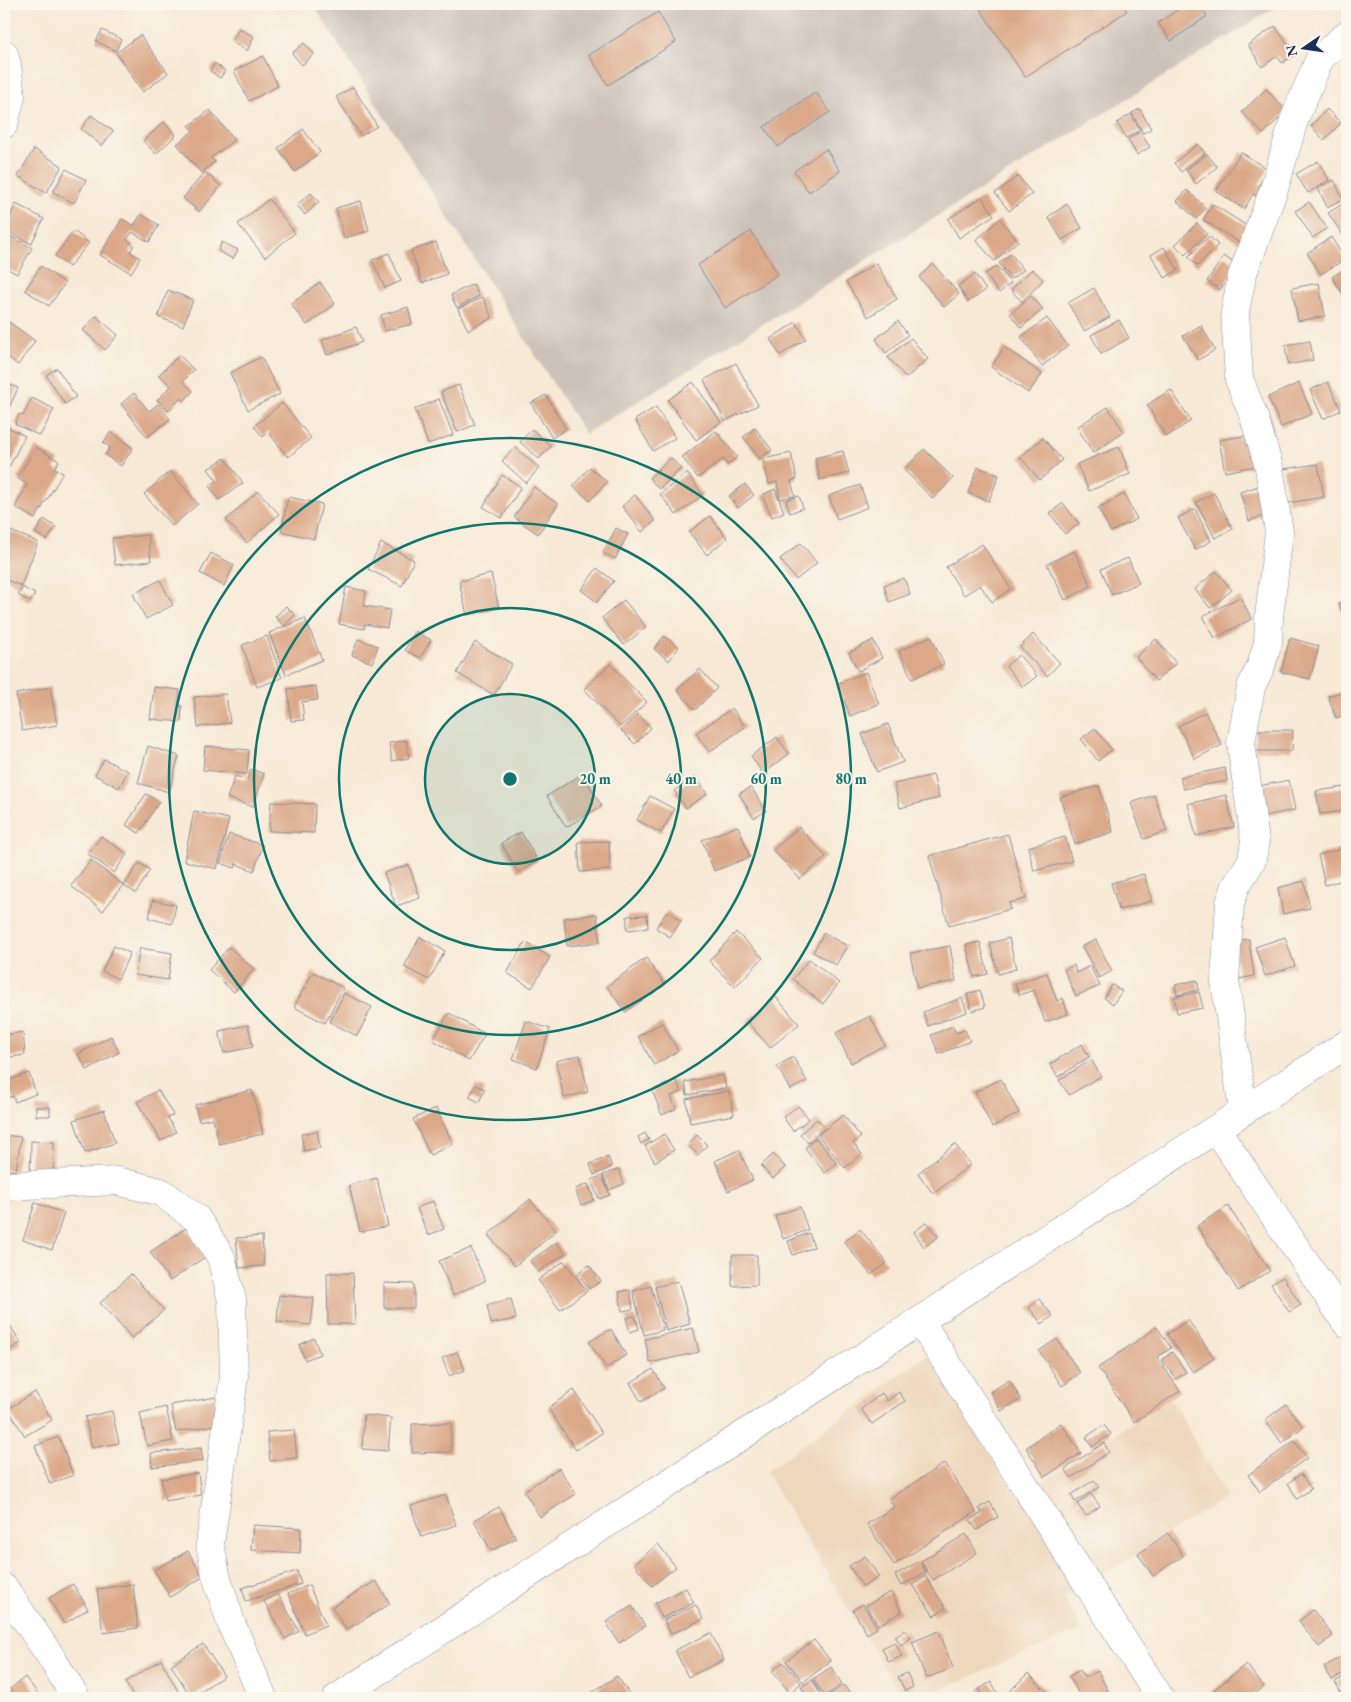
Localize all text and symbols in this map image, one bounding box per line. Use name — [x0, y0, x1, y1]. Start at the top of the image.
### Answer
north arrow — [1278, 22, 1328, 72]
text: N — [1281, 43, 1301, 58]
text: 20 m — [579, 769, 611, 788]
text: 40 m — [665, 769, 697, 788]
text: 60 m — [750, 769, 782, 788]
text: 80 m — [835, 769, 867, 788]
centre of rings — [501, 770, 519, 788]

